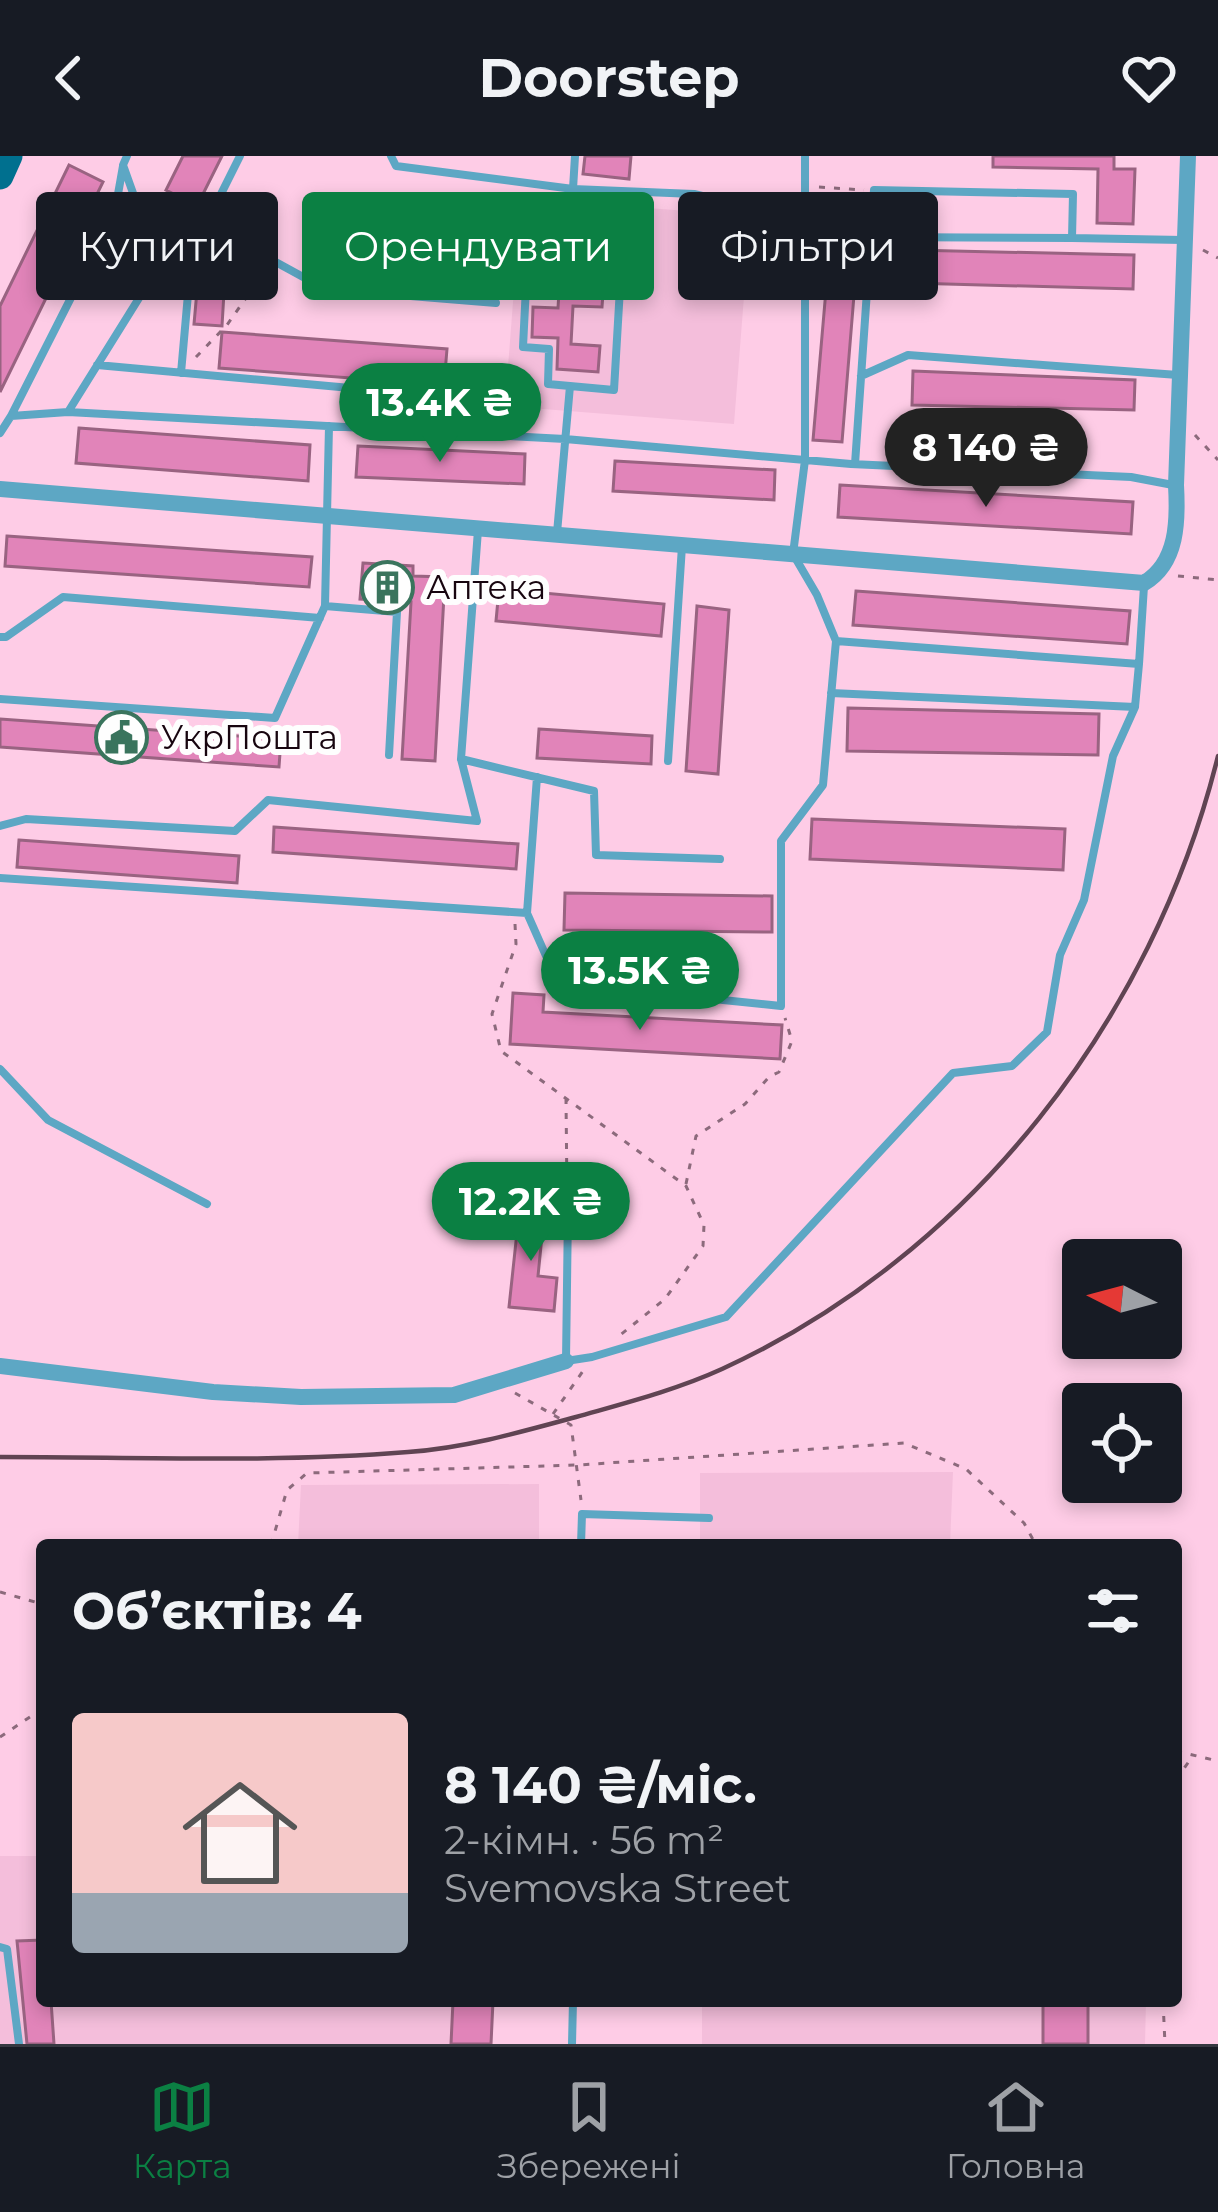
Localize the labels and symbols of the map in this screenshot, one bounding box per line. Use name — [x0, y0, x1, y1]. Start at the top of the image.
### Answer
pin: 13.4K ₴ — [329, 363, 551, 465]
pin: 8 140 ₴ — [875, 408, 1097, 510]
building icon: Аптека — [359, 559, 415, 615]
place label: Аптека — [426, 567, 546, 607]
public building icon: УкрПошта — [94, 709, 150, 765]
place label: УкрПошта — [161, 717, 338, 757]
pin: 13.5K ₴ — [529, 931, 751, 1033]
pin: 12.2K ₴ — [420, 1162, 642, 1264]
north arrow — [1062, 1239, 1182, 1359]

